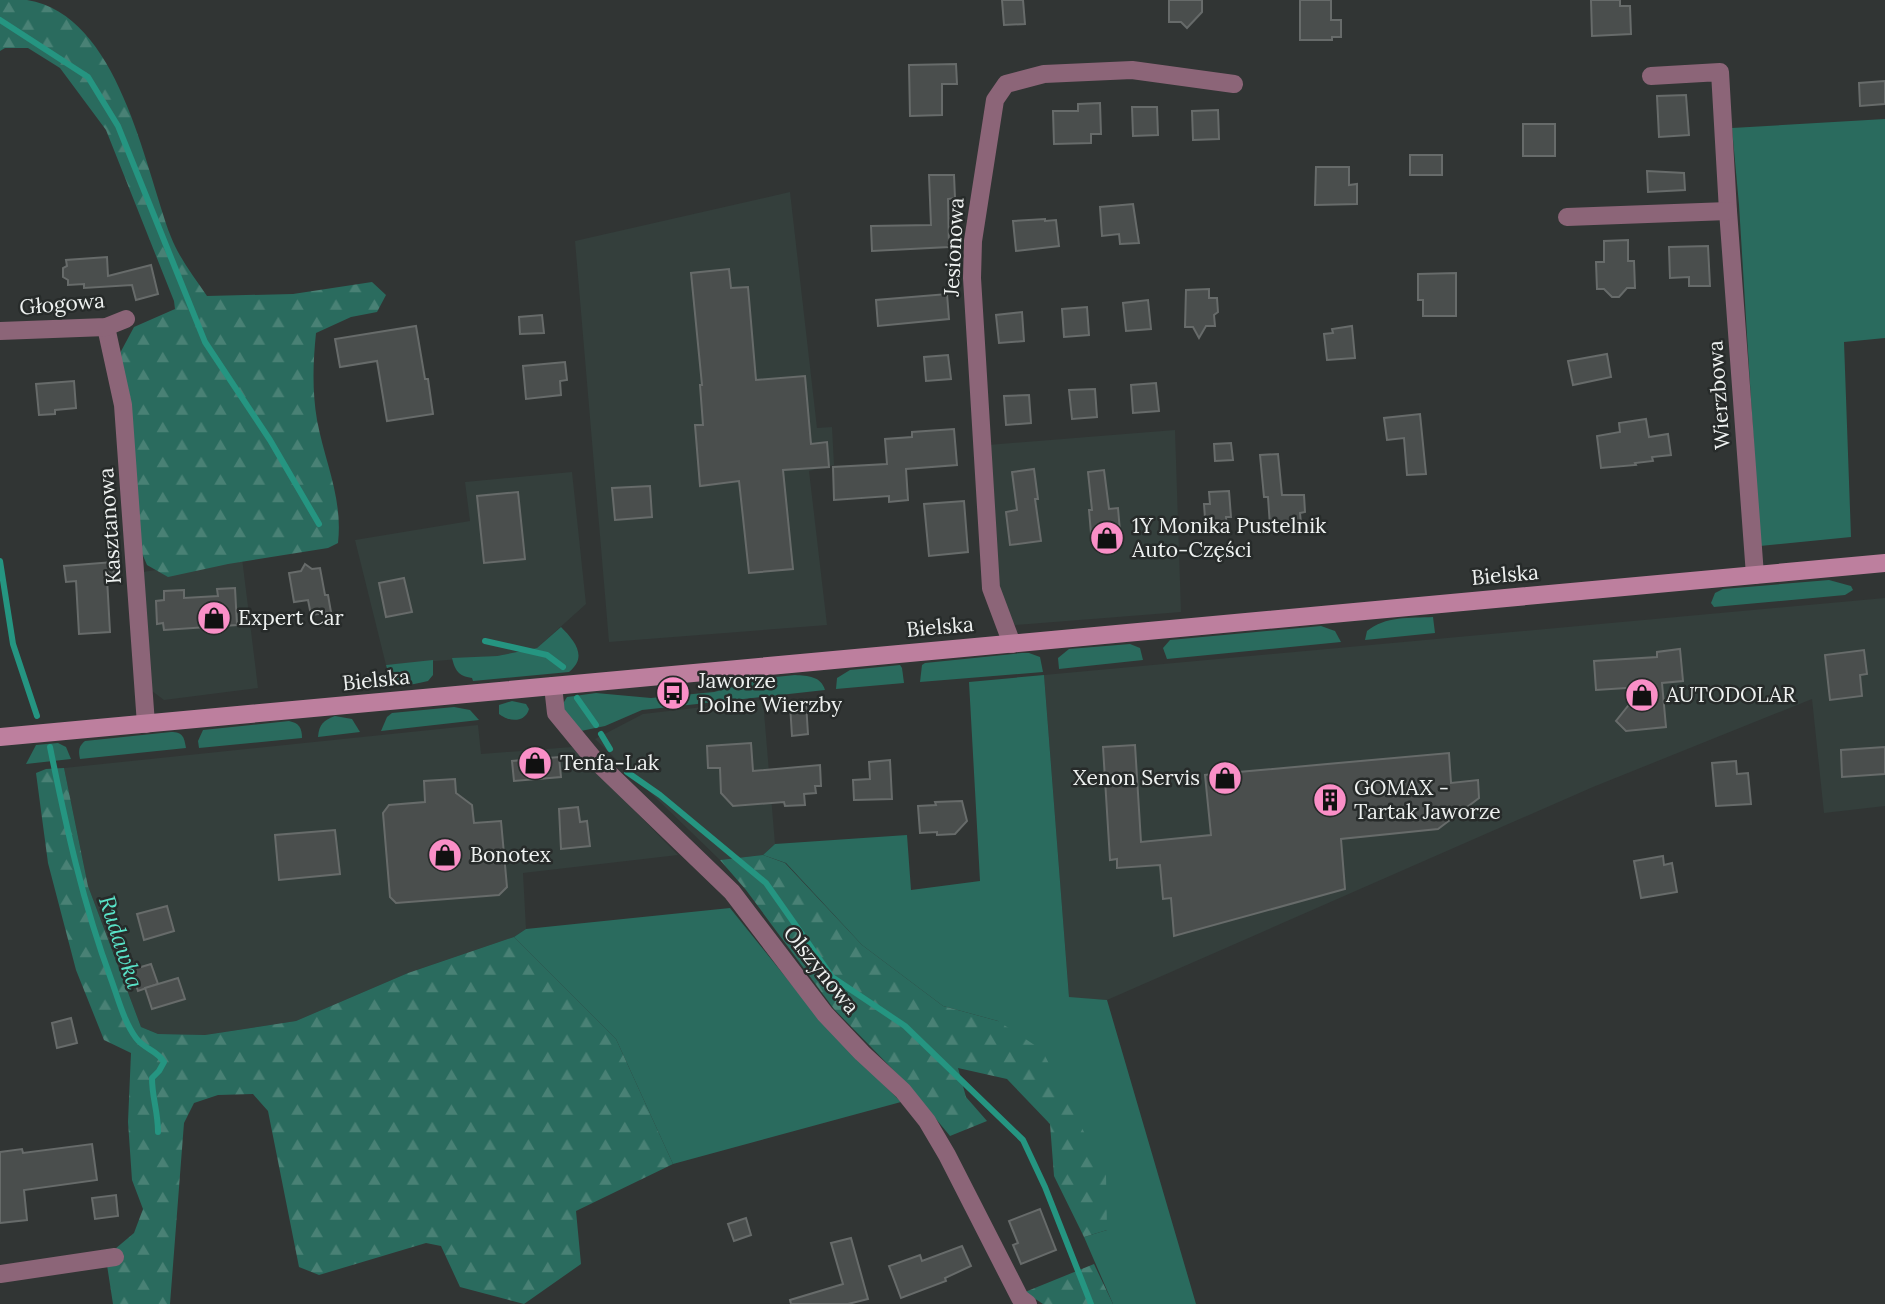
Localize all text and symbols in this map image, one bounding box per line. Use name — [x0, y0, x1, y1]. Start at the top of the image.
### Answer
street label: Jesionowa — [937, 197, 970, 298]
street label: Głogowa — [18, 286, 106, 321]
street label: Wierzbowa — [1701, 339, 1736, 451]
street label: Kasztanowa — [92, 467, 127, 585]
place label: 1Y Monika Pustelnik Auto-Części — [1131, 512, 1327, 563]
shop icon: 1Y Monika Pustelnik Auto-Części — [1088, 519, 1126, 557]
street label: Bielska — [1470, 558, 1540, 591]
shop icon: Expert Car — [195, 599, 233, 637]
place label: Expert Car — [238, 604, 344, 631]
street label: Bielska — [905, 610, 975, 643]
street label: Bielska — [341, 663, 411, 696]
place label: Jaworze Dolne Wierzby — [697, 667, 842, 718]
bus stop icon: Jaworze Dolne Wierzby — [654, 674, 692, 712]
shop icon: AUTODOLAR — [1623, 676, 1661, 714]
place label: AUTODOLAR — [1665, 681, 1796, 708]
shop icon: Tenfa-Lak — [516, 744, 554, 782]
place label: Tenfa-Lak — [560, 749, 660, 776]
shop icon: Xenon Servis — [1206, 759, 1244, 797]
place label: Xenon Servis — [1073, 764, 1200, 791]
place label: GOMAX - Tartak Jaworze — [1354, 774, 1501, 825]
building icon: GOMAX - Tartak Jaworze — [1311, 781, 1349, 819]
shop icon: Bonotex — [426, 836, 464, 874]
place label: Bonotex — [470, 841, 551, 868]
water label: Rudawka — [93, 892, 150, 993]
street label: Olszynowa — [777, 920, 865, 1020]

